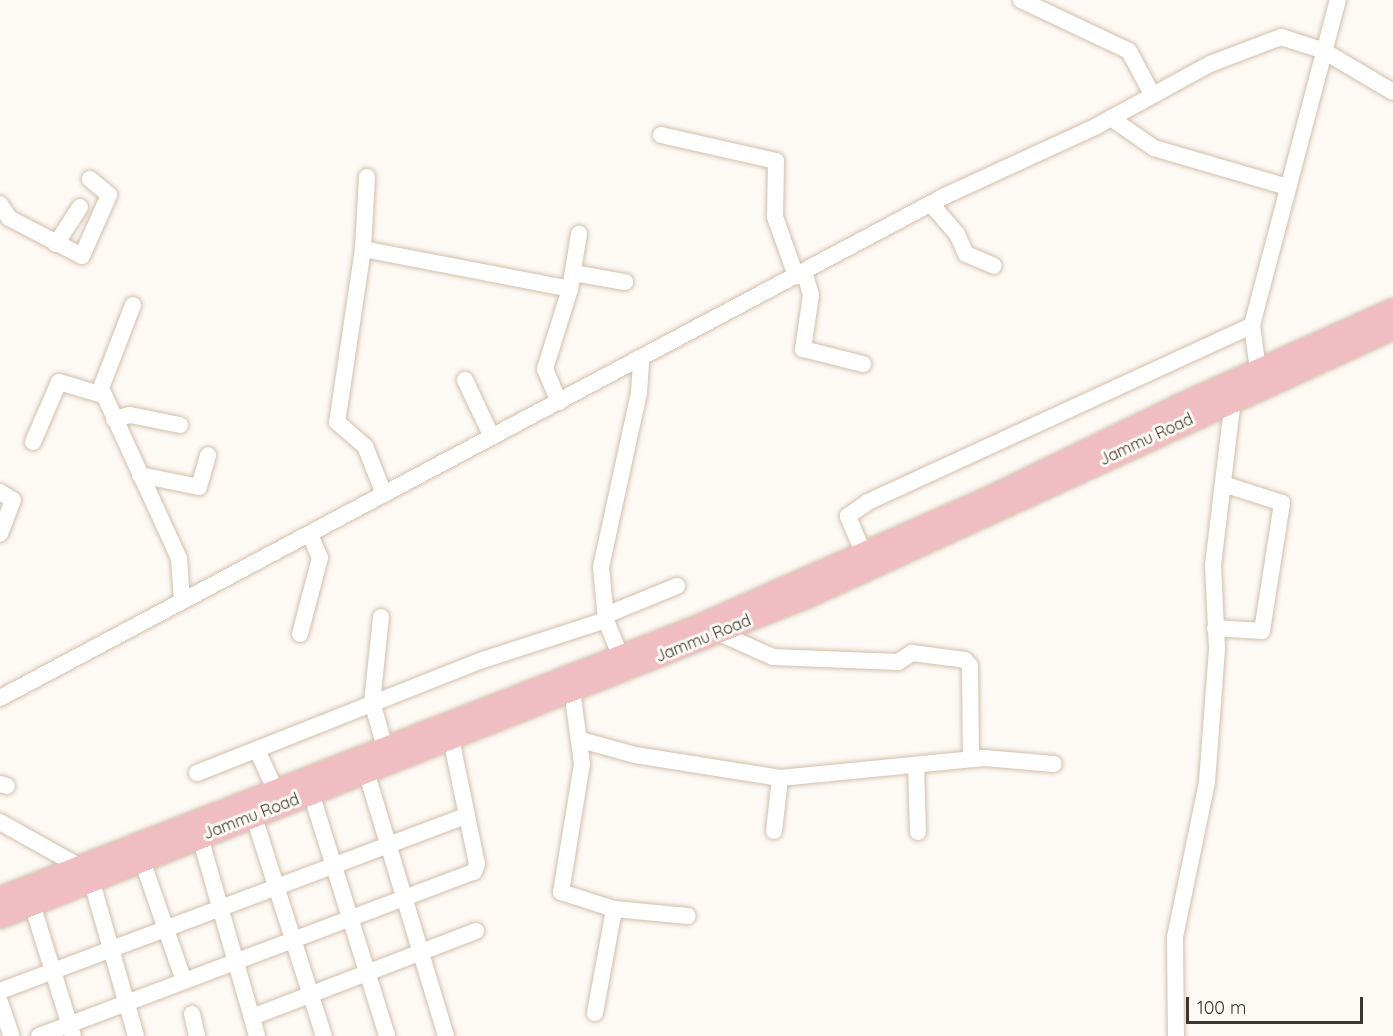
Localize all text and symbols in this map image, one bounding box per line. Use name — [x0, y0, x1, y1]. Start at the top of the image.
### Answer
street label: Jammu Road — [1096, 409, 1196, 469]
street label: Jammu Road — [652, 610, 754, 666]
street label: Jammu Road — [200, 789, 302, 843]
scale bar — [1189, 985, 1366, 1023]
text: 100 m — [1197, 996, 1246, 1019]

